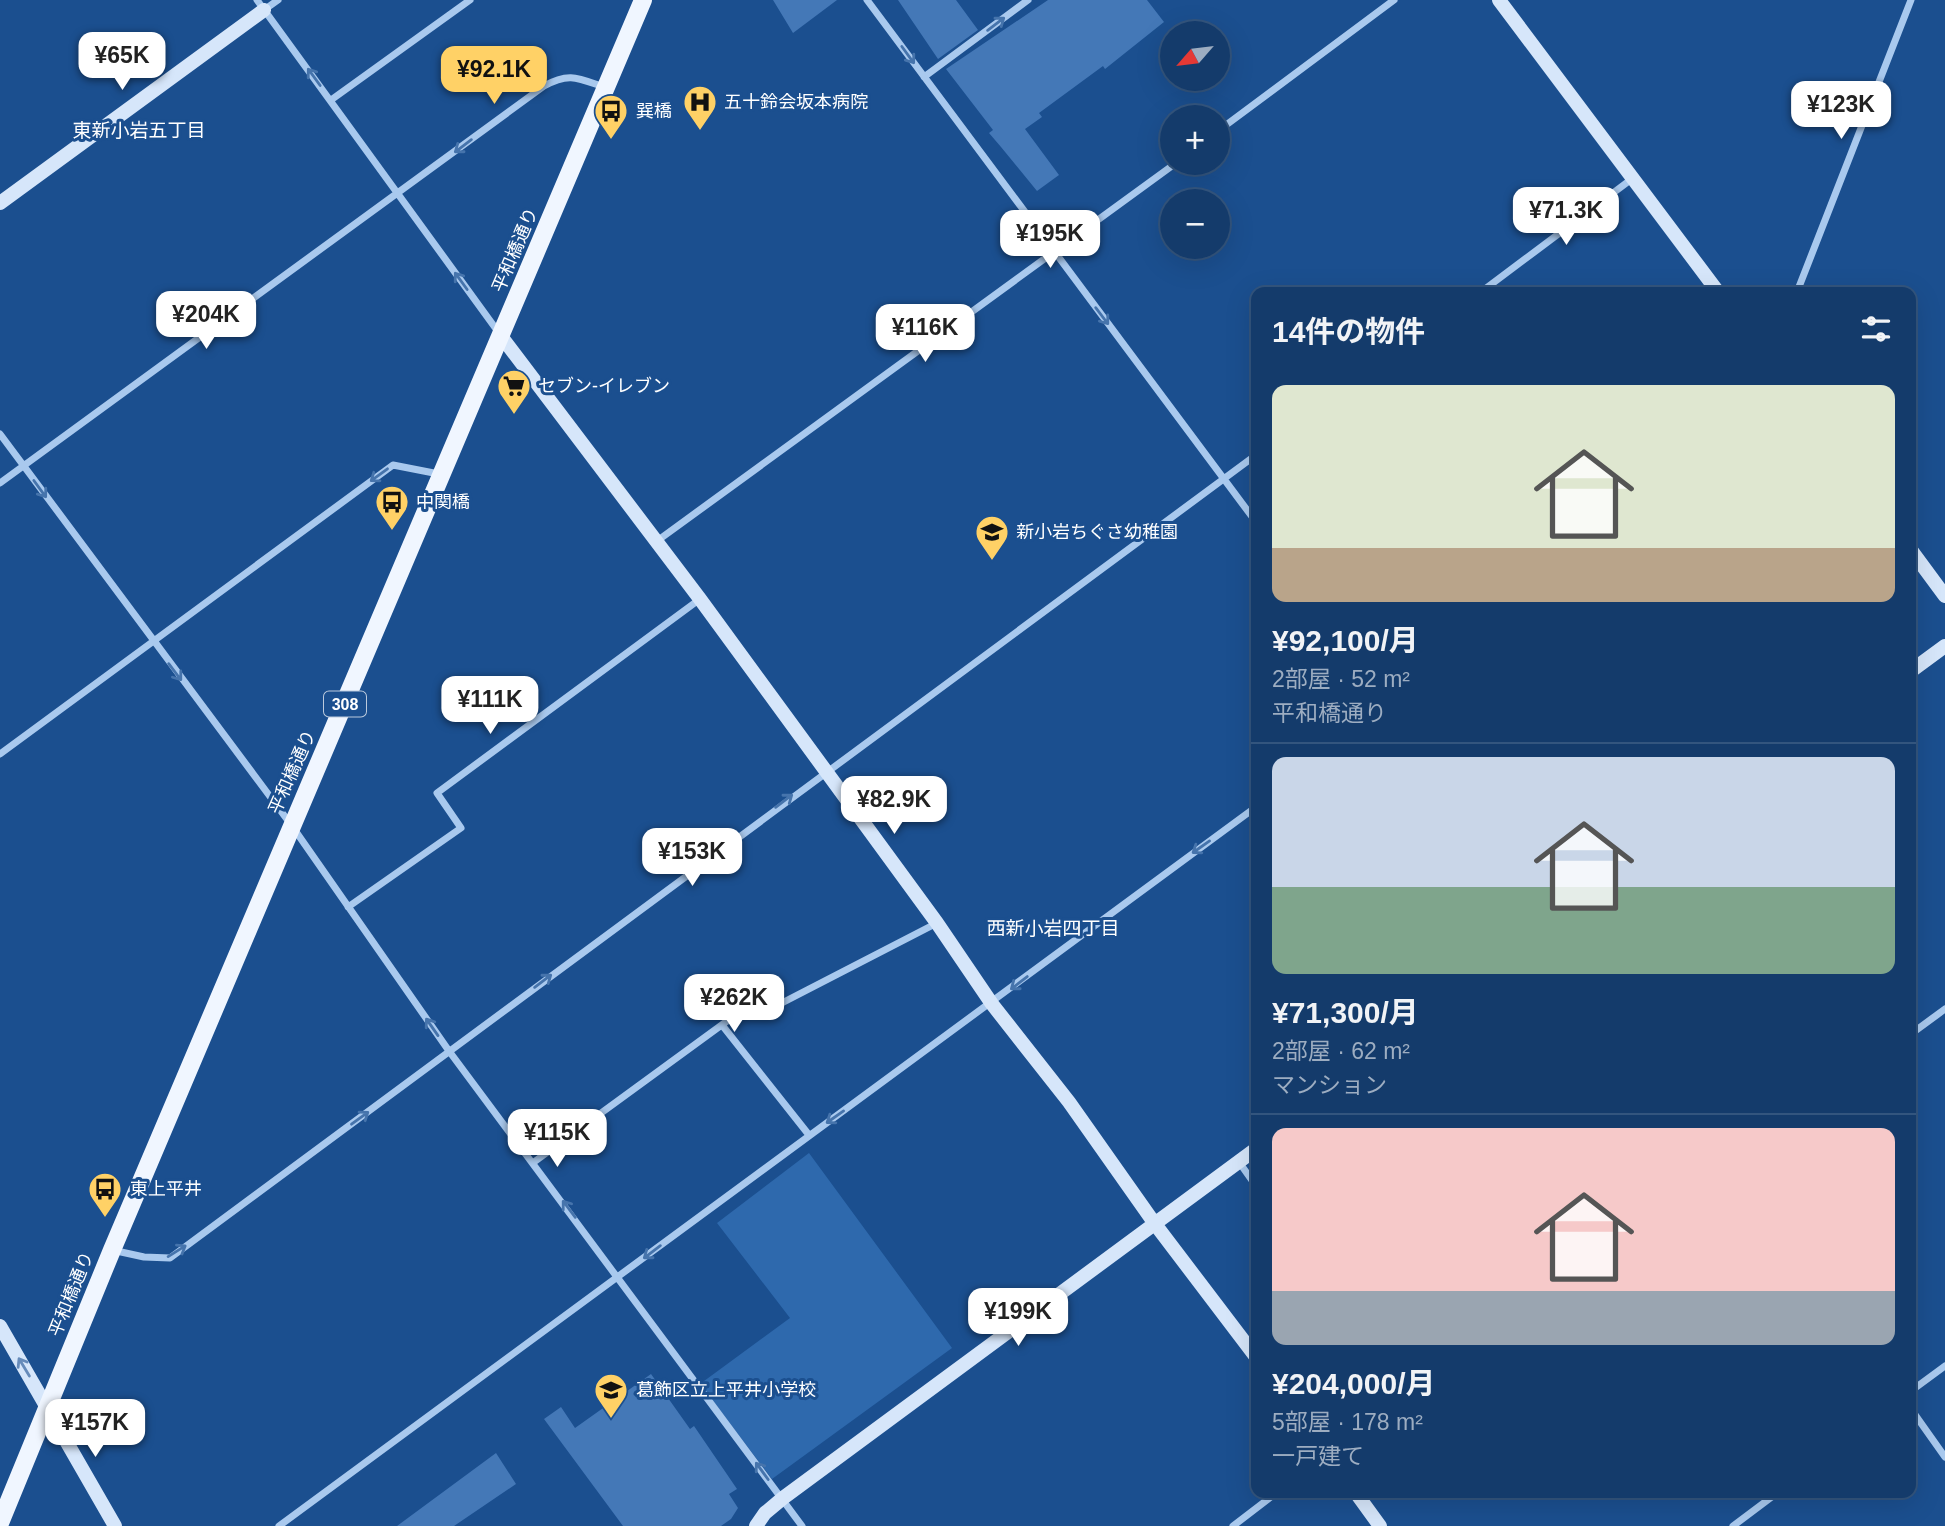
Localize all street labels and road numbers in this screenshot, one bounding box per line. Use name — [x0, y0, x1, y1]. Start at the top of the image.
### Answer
street label: 平和橋通り — [488, 205, 542, 295]
road number: 308 — [324, 692, 366, 716]
street label: 平和橋通り — [265, 727, 319, 817]
street label: 平和橋通り — [45, 1249, 97, 1339]

